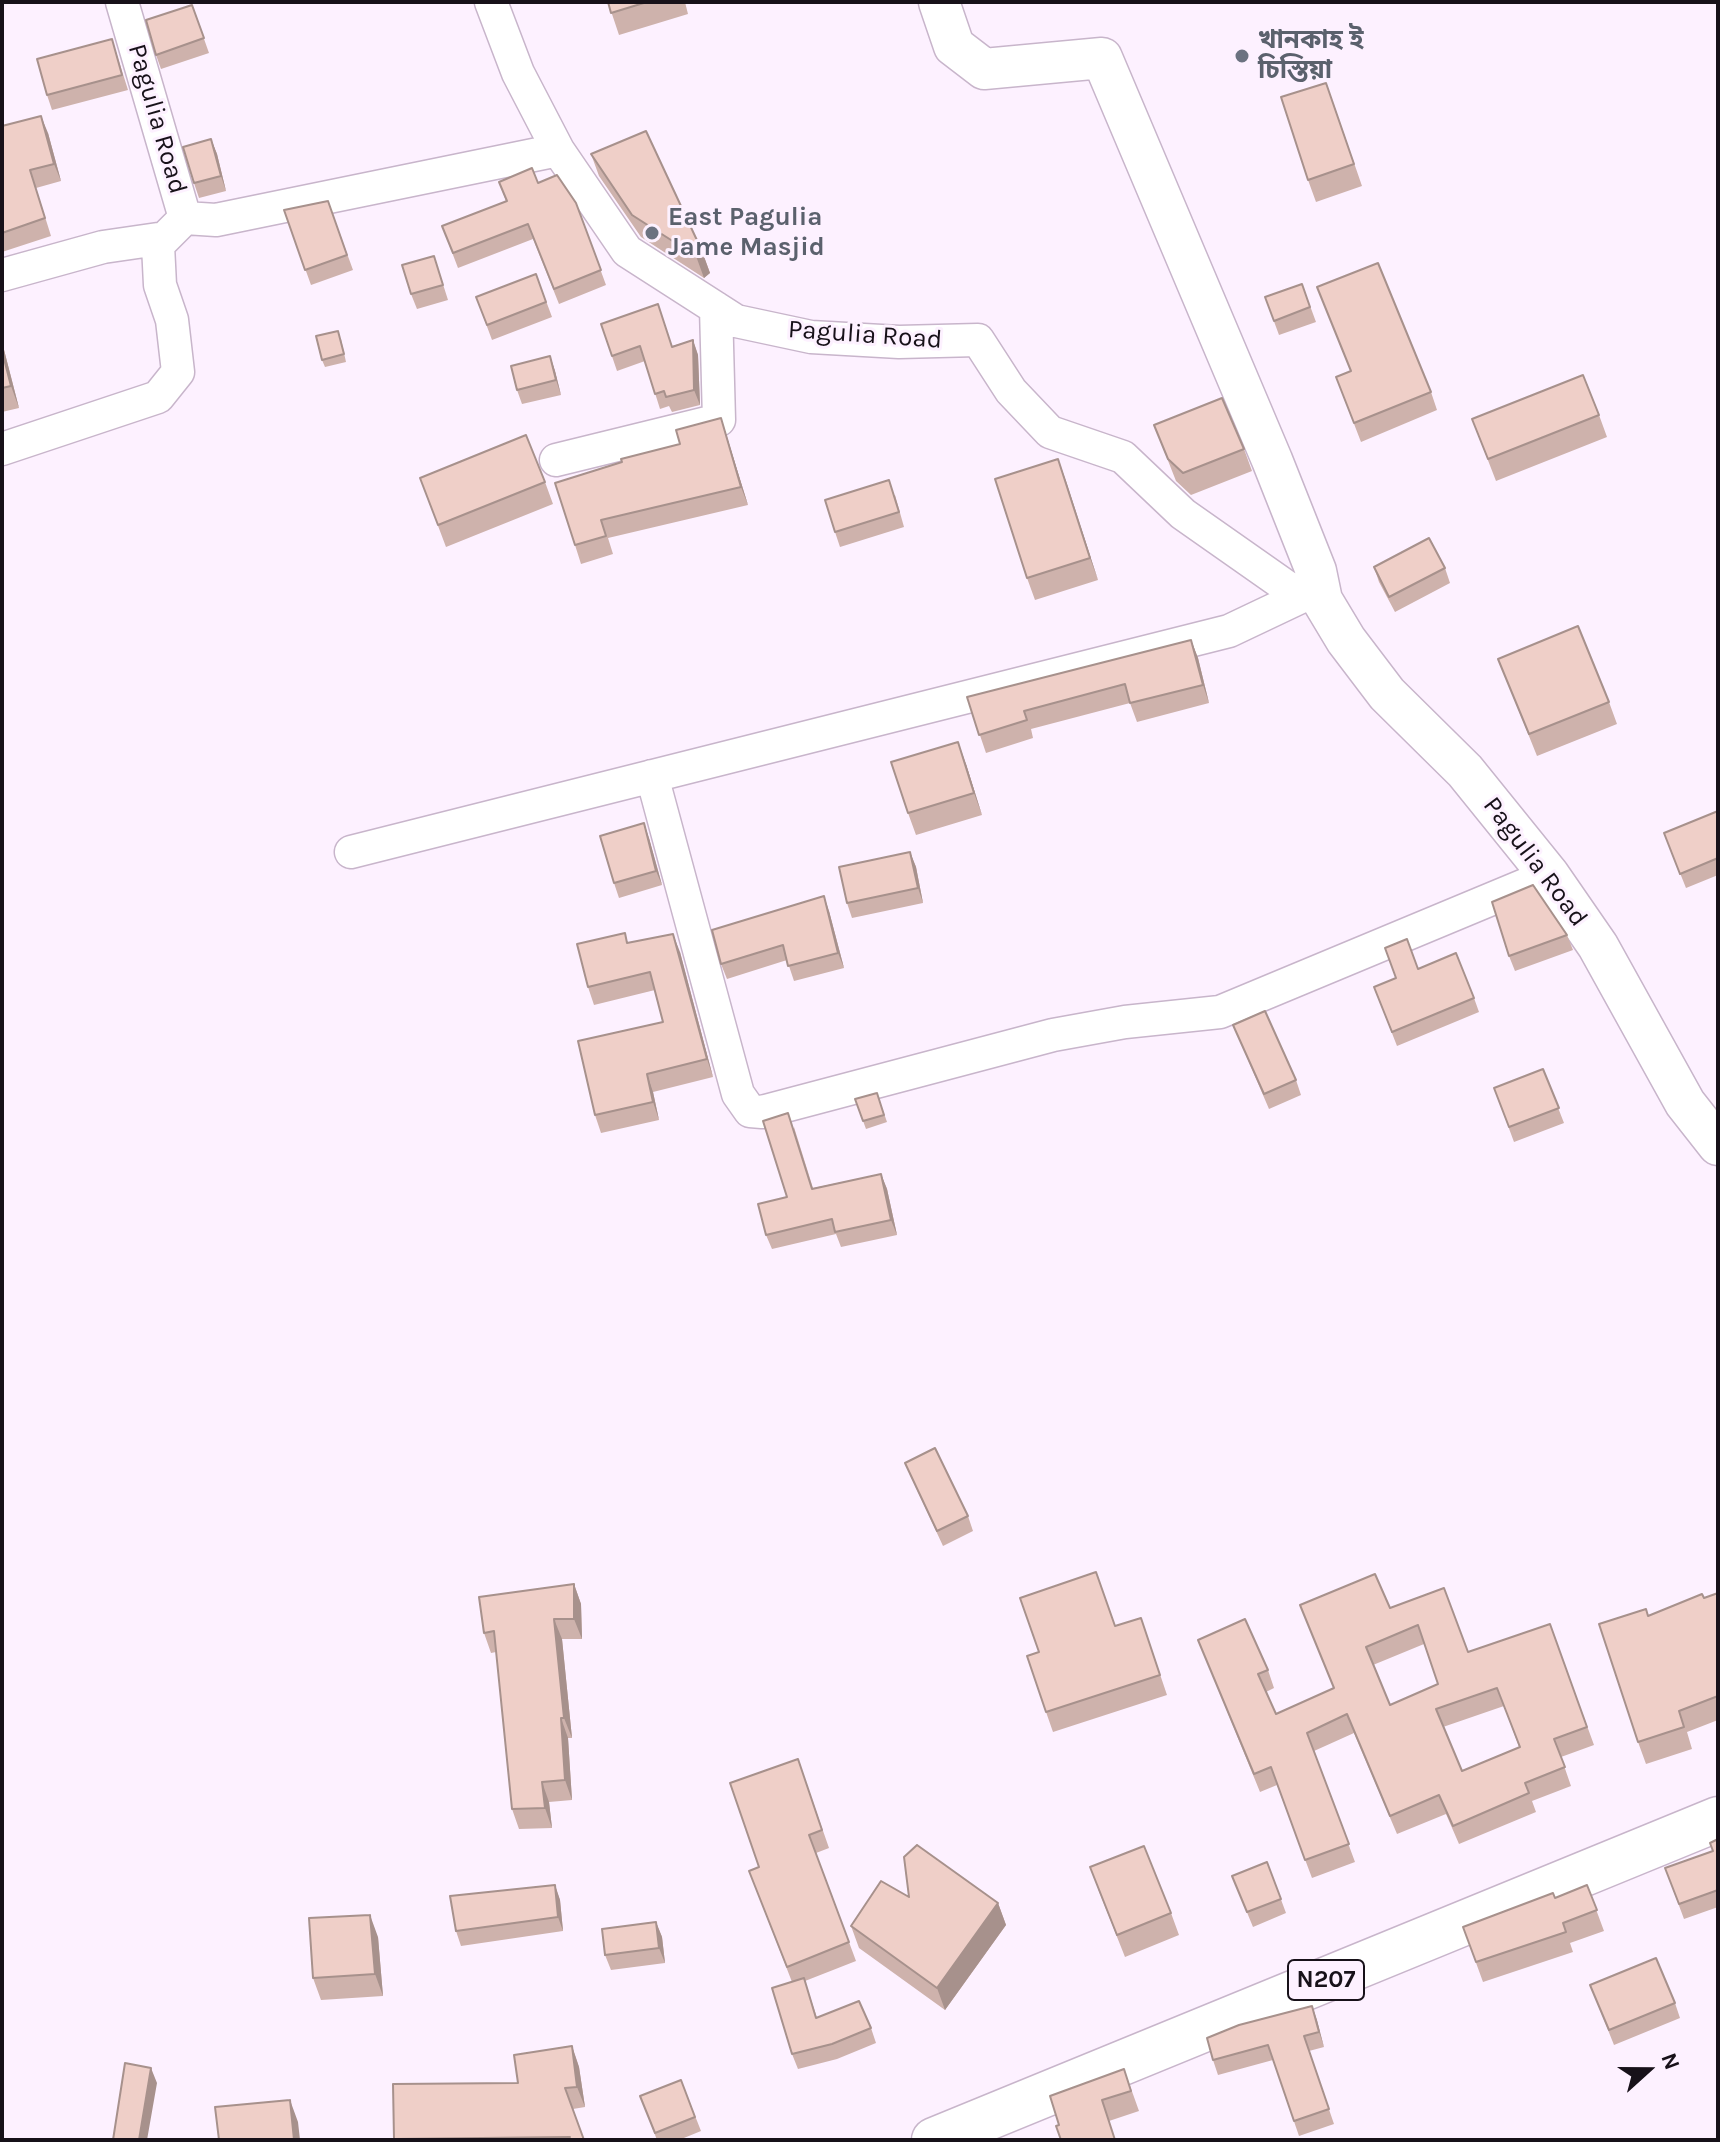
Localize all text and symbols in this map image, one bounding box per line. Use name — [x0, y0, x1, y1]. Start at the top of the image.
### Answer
place label: খানকাহ ই চিস্তিয়া — [1258, 25, 1364, 86]
street label: Pagulia Road — [121, 40, 193, 198]
marker: খানকাহ ই চিস্তিয়া — [1233, 47, 1251, 65]
place label: East Pagulia Jame Masjid — [668, 202, 825, 264]
marker: East Pagulia Jame Masjid — [643, 224, 661, 242]
street label: Pagulia Road — [787, 314, 943, 356]
street label: Pagulia Road — [1476, 791, 1594, 933]
road number: N207 — [1288, 1960, 1364, 2000]
north arrow — [1608, 2030, 1688, 2110]
text: N — [1655, 2049, 1685, 2073]

